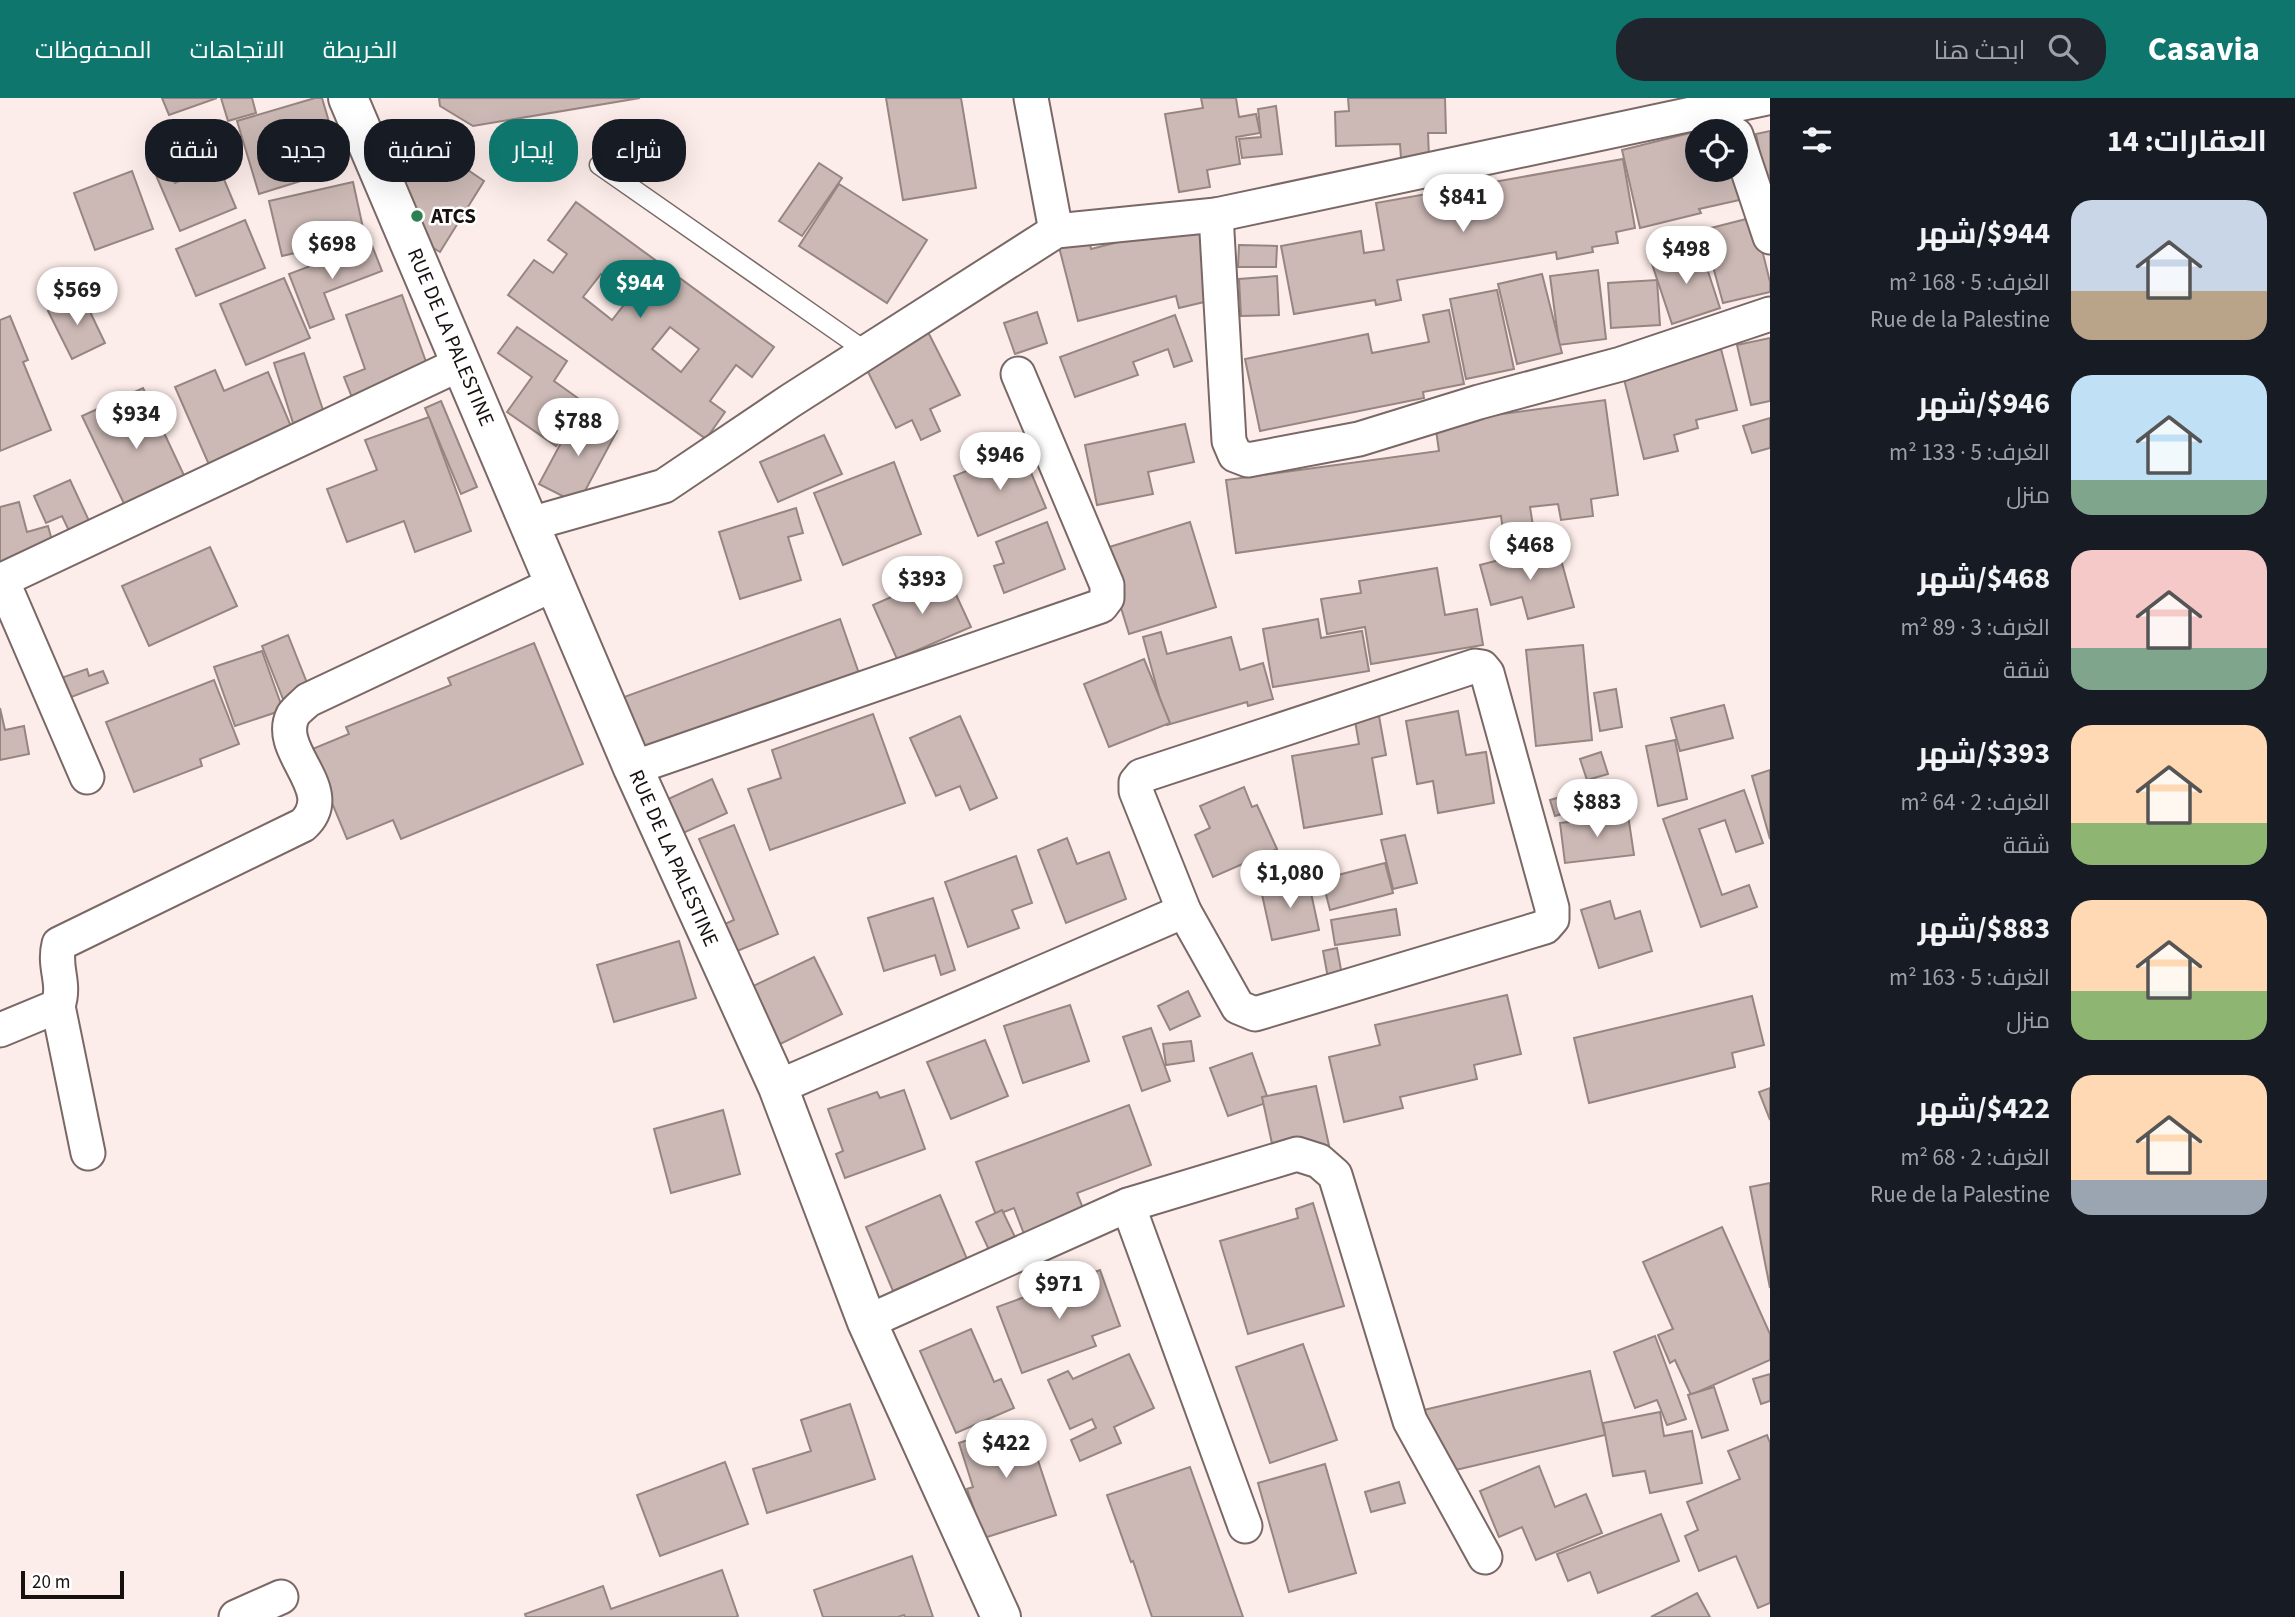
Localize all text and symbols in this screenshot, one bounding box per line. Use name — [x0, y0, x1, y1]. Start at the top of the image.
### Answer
search box — [1616, 18, 2106, 81]
text: Casavia — [2148, 26, 2260, 73]
icon: search — [2044, 30, 2082, 68]
text: ابحث هنا — [1934, 32, 2026, 69]
text: المحفوظات — [35, 33, 152, 68]
text: الاتجاهات — [190, 33, 285, 68]
text: الخريطة — [323, 33, 398, 68]
chip: شقة — [145, 119, 243, 182]
chip: جديد — [257, 119, 350, 182]
chip: تصفية — [364, 119, 475, 182]
chip: إيجار — [489, 119, 578, 182]
chip: شراء — [592, 119, 686, 182]
map controls — [1685, 119, 1748, 182]
button: locate — [1685, 119, 1748, 182]
text: العقارات: 14 — [2107, 120, 2267, 163]
icon: filters — [1798, 121, 1836, 159]
pin: $841 — [1422, 174, 1504, 234]
text: $841 — [1439, 180, 1487, 213]
place label: ATCS — [430, 201, 476, 231]
marker: ATCS — [409, 208, 425, 224]
text: $944/شهر — [1918, 212, 2050, 255]
pin: $698 — [291, 222, 373, 281]
pin: $498 — [1645, 226, 1727, 286]
text: $698 — [308, 227, 356, 260]
icon: home — [2127, 228, 2211, 312]
text: $498 — [1662, 232, 1710, 265]
street label: RUE DE LA PALESTINE — [400, 243, 502, 431]
pin: $944 — [599, 260, 681, 320]
text: $944 — [616, 266, 664, 299]
text: الغرف: 5 · 168 m² — [1889, 266, 2050, 299]
pin: $569 — [36, 268, 118, 327]
text: $569 — [53, 273, 101, 306]
text: Rue de la Palestine — [1870, 303, 2050, 336]
text: $946/شهر — [1918, 382, 2050, 425]
pin: $934 — [95, 392, 177, 451]
text: $934 — [112, 397, 160, 430]
pin: $788 — [537, 398, 619, 458]
icon: home — [2127, 403, 2211, 487]
text: $788 — [554, 404, 602, 437]
pin: $946 — [959, 432, 1041, 492]
text: الغرف: 5 · 133 m² — [1889, 436, 2050, 469]
text: $946 — [976, 438, 1024, 471]
text: منزل — [2006, 479, 2050, 512]
pin: $468 — [1489, 522, 1571, 582]
text: $468 — [1506, 528, 1554, 561]
pin: $393 — [881, 556, 963, 616]
text: $468/شهر — [1918, 557, 2050, 600]
text: $393 — [898, 562, 946, 595]
icon: home — [2127, 578, 2211, 662]
text: الغرف: 3 · 89 m² — [1900, 611, 2050, 644]
text: شقة — [2003, 654, 2050, 687]
text: $393/شهر — [1918, 732, 2050, 775]
icon: home — [2127, 753, 2211, 837]
street label: RUE DE LA PALESTINE — [622, 765, 726, 951]
pin: $883 — [1556, 780, 1638, 839]
text: $883 — [1573, 785, 1621, 818]
text: الغرف: 2 · 64 m² — [1900, 786, 2050, 819]
text: شقة — [2003, 829, 2050, 862]
pin: $1,080 — [1233, 850, 1347, 910]
text: $1,080 — [1256, 856, 1324, 889]
text: $883/شهر — [1918, 907, 2050, 950]
icon: home — [2127, 928, 2211, 1012]
text: الغرف: 5 · 163 m² — [1889, 961, 2050, 994]
text: منزل — [2006, 1004, 2050, 1037]
text: $422/شهر — [1918, 1087, 2050, 1130]
icon: home — [2127, 1103, 2211, 1187]
text: الغرف: 2 · 68 m² — [1900, 1141, 2050, 1174]
text: Rue de la Palestine — [1870, 1178, 2050, 1211]
pin: $971 — [1018, 1262, 1100, 1321]
text: $971 — [1035, 1267, 1083, 1300]
pin: $422 — [965, 1420, 1047, 1480]
text: $422 — [982, 1426, 1030, 1459]
scale bar — [21, 1568, 124, 1600]
text: 20 m — [32, 1569, 70, 1596]

